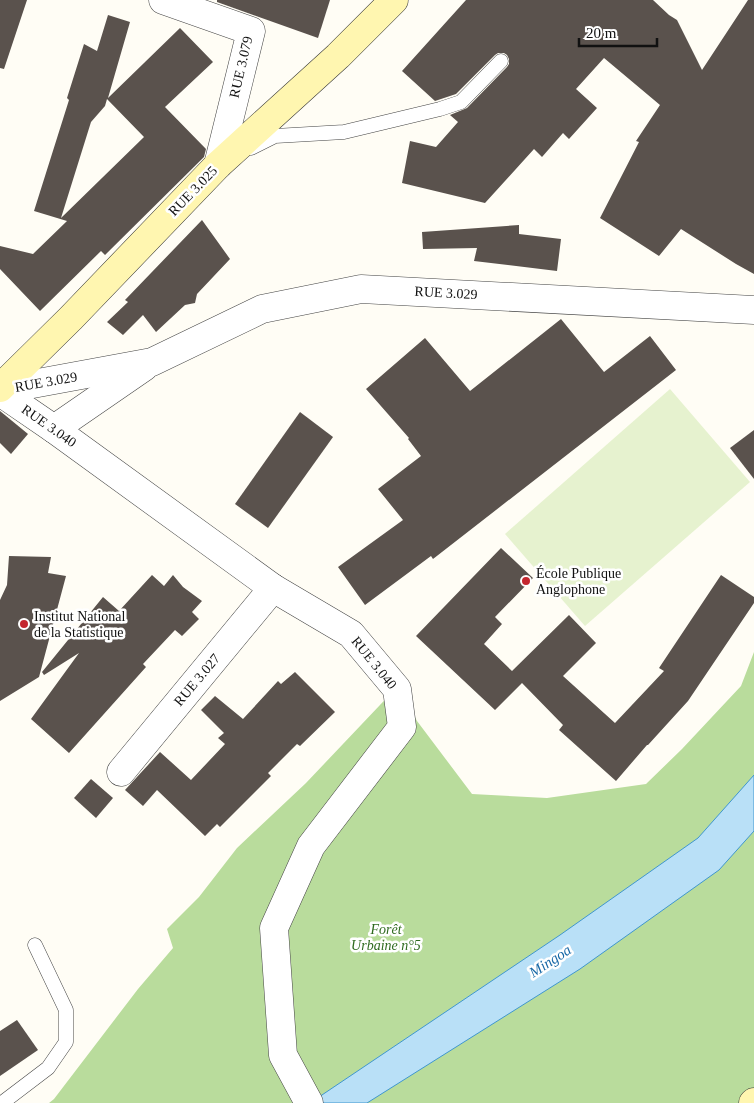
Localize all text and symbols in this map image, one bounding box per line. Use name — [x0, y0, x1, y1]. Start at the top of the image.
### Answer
scale bar — [579, 15, 656, 47]
text: 20 m — [586, 25, 617, 41]
street label: RUE 3.079 — [227, 35, 255, 99]
street label: RUE 3.025 — [166, 163, 220, 219]
street label: RUE 3.029 — [414, 284, 478, 302]
street label: RUE 3.029 — [14, 369, 78, 395]
street label: RUE 3.040 — [19, 402, 79, 450]
place label: École Publique Anglophone — [536, 565, 621, 597]
marker: École Publique Anglophone — [520, 575, 532, 587]
place label: Institut National de la Statistique — [34, 609, 125, 640]
marker: Institut National de la Statistique — [18, 618, 30, 630]
street label: RUE 3.040 — [348, 634, 400, 692]
street label: RUE 3.027 — [171, 651, 223, 709]
park label: Forêt Urbaine n°5 — [351, 922, 421, 953]
water label: Mingoa — [525, 942, 574, 981]

